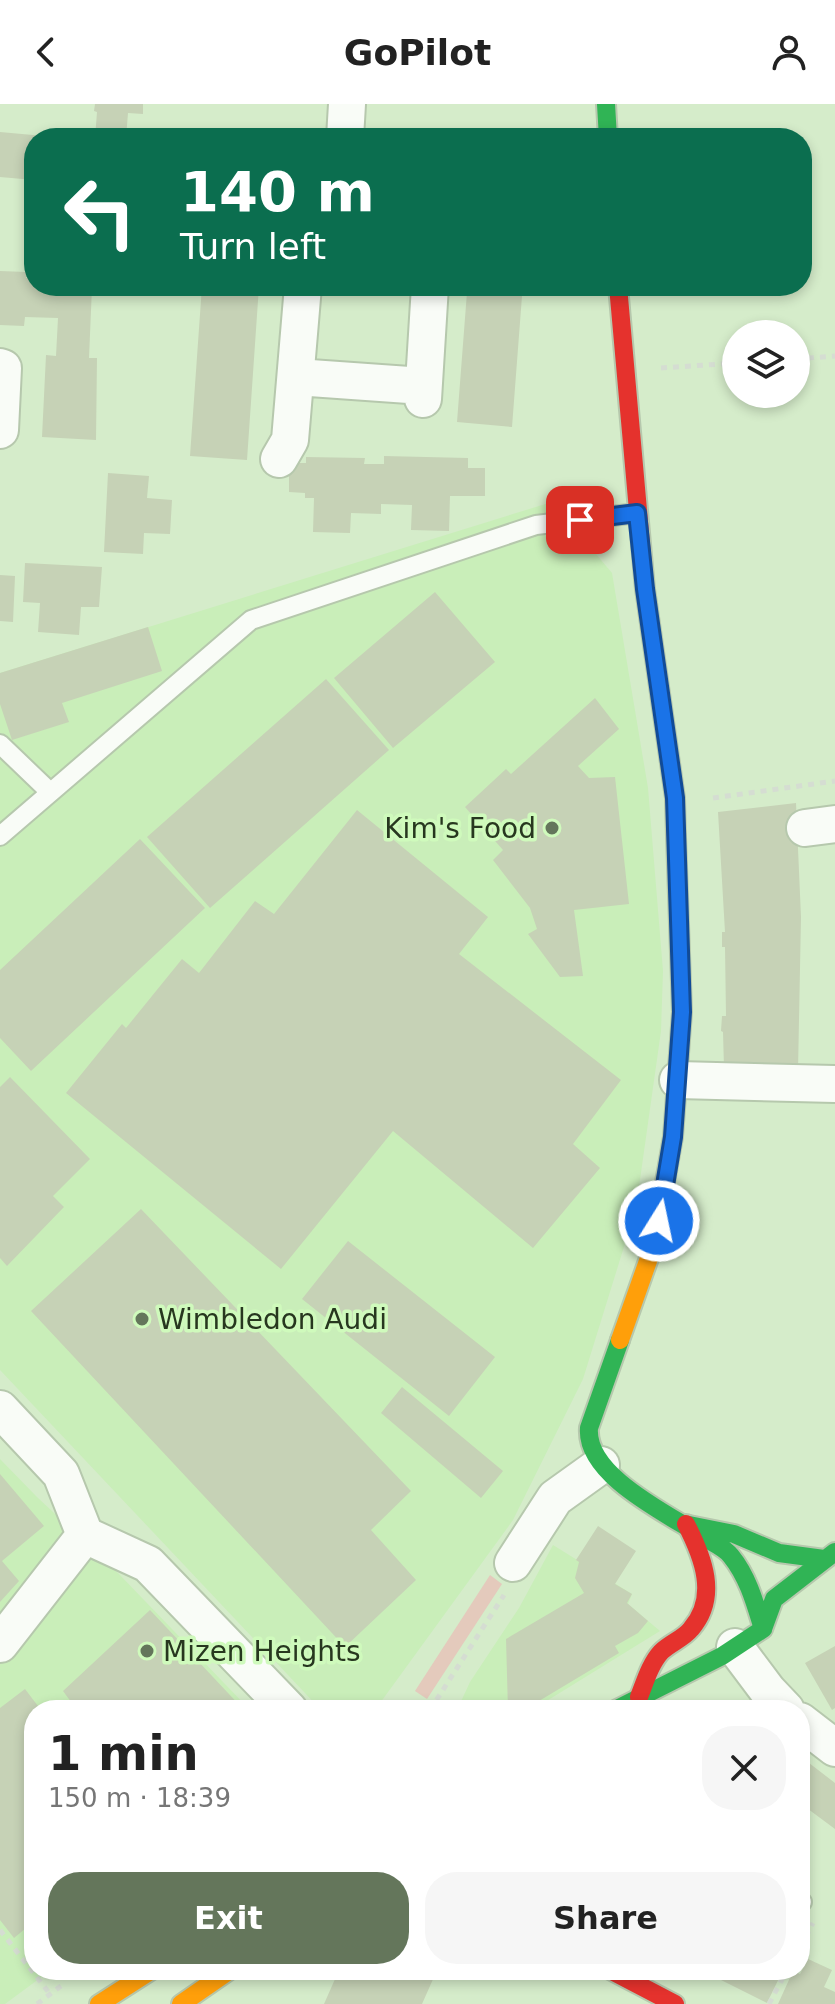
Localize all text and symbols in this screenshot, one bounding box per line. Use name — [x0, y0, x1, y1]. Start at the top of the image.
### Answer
icon: back — [24, 30, 68, 74]
icon: person — [767, 30, 811, 74]
text: GoPilot — [344, 32, 491, 73]
text: 140 m — [180, 159, 375, 224]
icon: left — [48, 160, 152, 264]
text: Turn left — [180, 226, 326, 267]
map controls — [722, 320, 810, 408]
button: layers — [722, 320, 810, 408]
pin — [546, 486, 614, 554]
icon: arrive — [558, 498, 602, 542]
place label: Kim's Food — [384, 812, 536, 845]
marker: Kim's Food — [543, 819, 561, 837]
position arrow — [617, 1179, 701, 1263]
place label: Wimbledon Audi — [158, 1303, 387, 1336]
marker: Wimbledon Audi — [133, 1310, 151, 1328]
place label: Mizen Heights — [163, 1635, 361, 1668]
marker: Mizen Heights — [138, 1642, 156, 1660]
text: 1 min — [48, 1725, 199, 1781]
button: close — [702, 1726, 786, 1810]
text: 150 m · 18:39 — [48, 1783, 231, 1813]
button: Exit — [48, 1872, 409, 1964]
button: Share — [425, 1872, 786, 1964]

